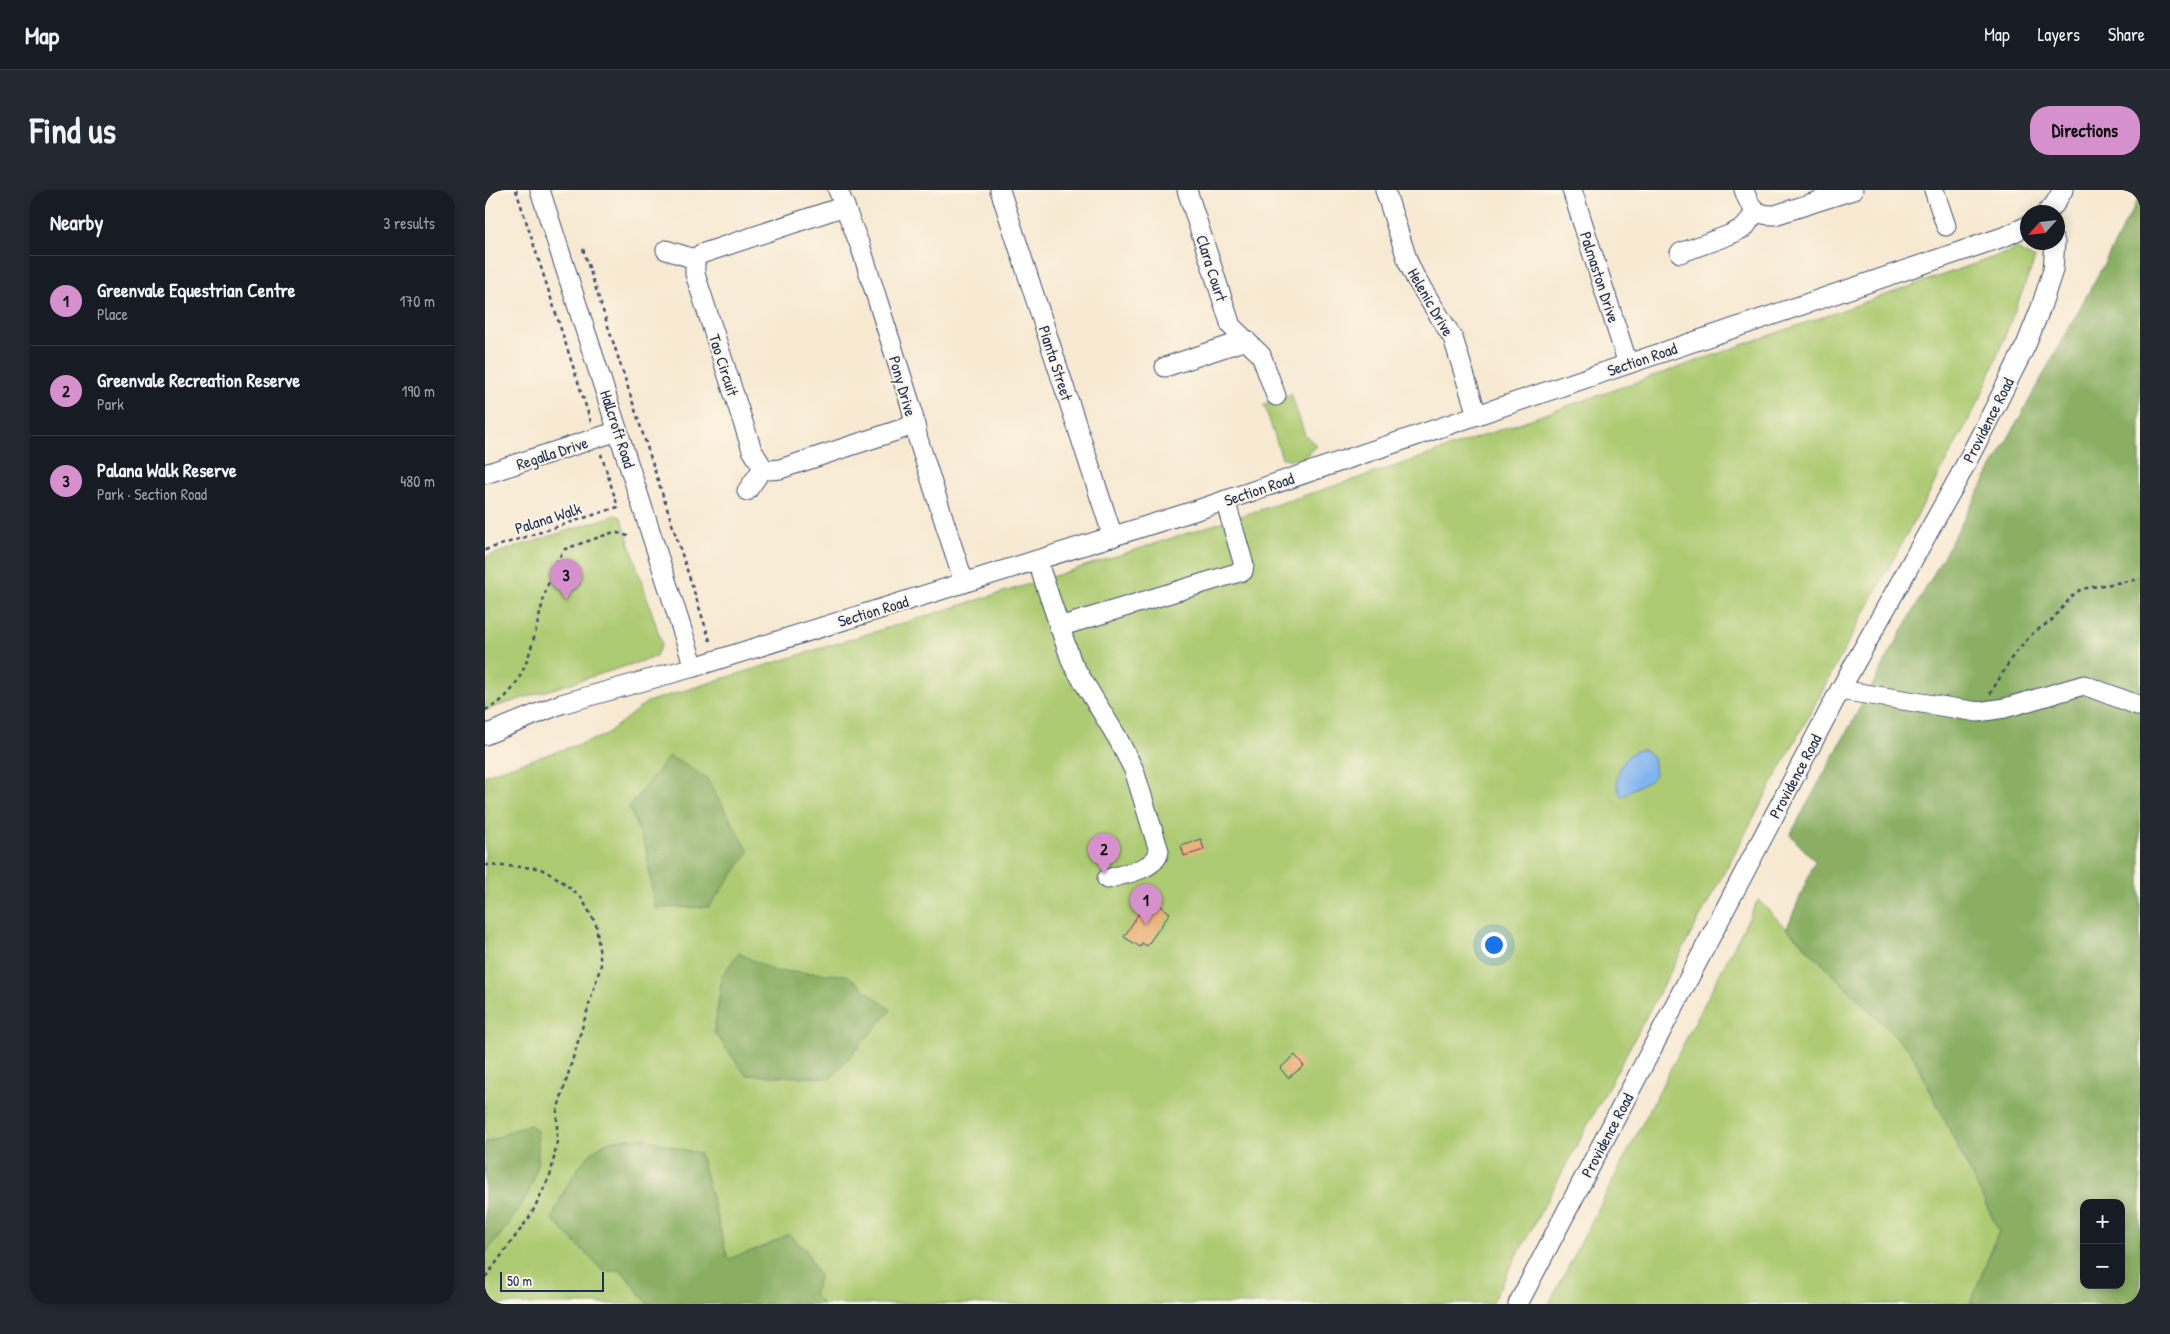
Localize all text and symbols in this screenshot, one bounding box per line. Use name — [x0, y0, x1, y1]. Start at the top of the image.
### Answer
text: Map — [25, 19, 59, 51]
text: Map — [1984, 22, 2010, 47]
text: Layers — [2038, 22, 2080, 47]
text: Share — [2108, 22, 2145, 47]
button: Directions — [2030, 106, 2140, 155]
text: Find us — [30, 107, 116, 154]
north arrow — [2020, 205, 2065, 250]
text: Nearby — [50, 208, 103, 237]
text: 3 results — [383, 212, 435, 234]
street label: Palmaston Drive — [1575, 229, 1625, 326]
street label: Clara Court — [1191, 232, 1233, 305]
street label: Helenic Drive — [1403, 264, 1460, 341]
text: Greenvale Equestrian Centre — [97, 277, 295, 303]
text: 1 — [63, 290, 69, 312]
text: 170 m — [400, 290, 435, 312]
text: Place — [97, 303, 128, 325]
street label: Pianta Street — [1034, 323, 1079, 404]
street label: Tao Circuit — [704, 331, 745, 399]
street label: Section Road — [1604, 337, 1680, 381]
street label: Pony Drive — [884, 353, 922, 419]
text: Greenvale Recreation Reserve — [97, 367, 300, 393]
street label: Providence Road — [1957, 374, 2019, 466]
text: 2 — [62, 380, 70, 402]
text: 190 m — [402, 380, 435, 402]
street label: Hallcroft Road — [595, 387, 641, 471]
text: Park — [97, 393, 124, 415]
street label: Regalla Drive — [513, 431, 591, 475]
text: Palana Walk Reserve — [97, 457, 237, 483]
street label: Section Road — [1221, 467, 1297, 511]
text: 3 — [62, 470, 70, 492]
text: 480 m — [400, 470, 435, 492]
text: Park · Section Road — [97, 483, 207, 505]
street label: Palana Walk — [512, 497, 584, 539]
pin: 3 — [550, 559, 582, 600]
street label: Section Road — [835, 590, 911, 632]
street label: Providence Road — [1764, 730, 1826, 822]
pin: 2 — [1088, 833, 1120, 874]
pin: 1 — [1130, 884, 1162, 925]
your location — [1481, 932, 1507, 958]
street label: Providence Road — [1576, 1089, 1638, 1181]
map controls — [2080, 1199, 2125, 1289]
button: + — [2080, 1199, 2125, 1244]
button: − — [2080, 1244, 2125, 1289]
scale bar — [500, 1269, 604, 1292]
text: 50 m — [507, 1271, 532, 1290]

